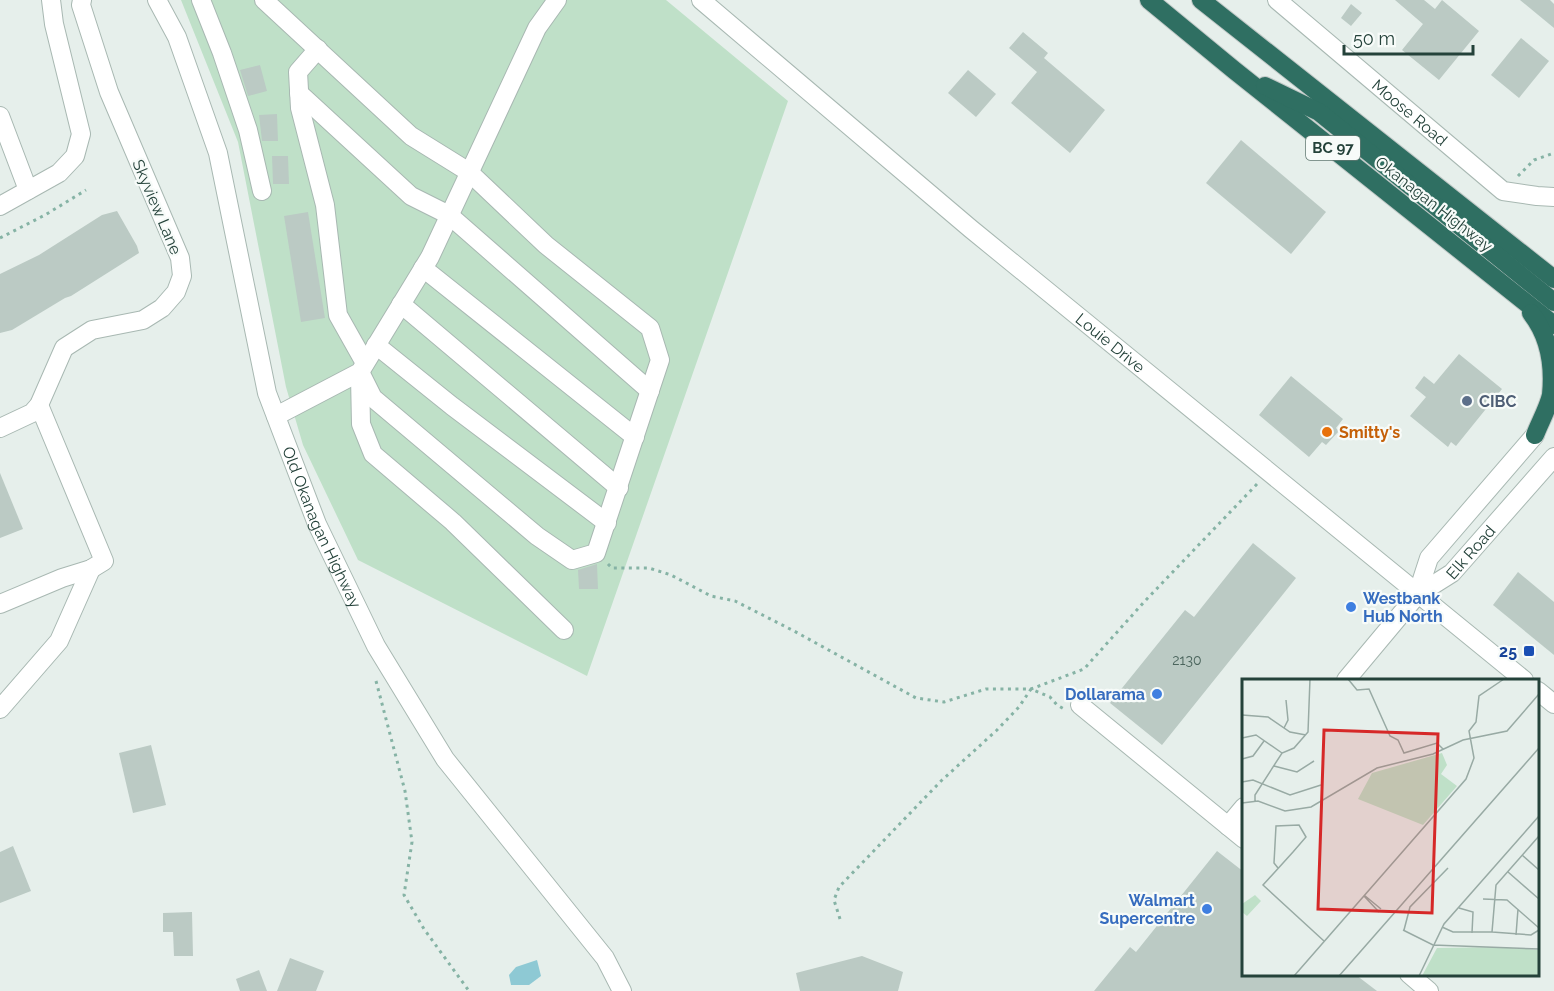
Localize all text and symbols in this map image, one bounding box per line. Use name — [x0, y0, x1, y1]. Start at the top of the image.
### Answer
scale bar — [1344, 18, 1473, 56]
text: 50 m — [1353, 28, 1395, 49]
street label: Moose Road — [1368, 75, 1451, 149]
road number: BC 97 — [1306, 136, 1360, 160]
street label: Okanagan Highway — [1372, 152, 1497, 256]
street label: Skyview Lane — [128, 157, 186, 257]
street label: Louie Drive — [1072, 309, 1149, 376]
place label: CIBC — [1479, 392, 1516, 411]
marker: CIBC — [1460, 394, 1474, 408]
place label: Smitty's — [1339, 423, 1400, 442]
marker: Smitty's — [1320, 425, 1334, 439]
street label: Old Okanagan Highway — [279, 444, 366, 611]
street label: Elk Road — [1442, 521, 1499, 583]
place label: Westbank Hub North — [1363, 589, 1443, 626]
marker: Westbank Hub North — [1344, 600, 1358, 614]
place label: 25 — [1499, 642, 1517, 661]
marker: 25 — [1522, 644, 1536, 658]
house number: 2130 — [1172, 652, 1202, 668]
inset map — [1242, 679, 1539, 976]
place label: Dollarama — [1065, 685, 1145, 704]
marker: Dollarama — [1150, 687, 1164, 701]
place label: Walmart Supercentre — [1100, 891, 1195, 928]
marker: Walmart Supercentre — [1200, 902, 1214, 916]

